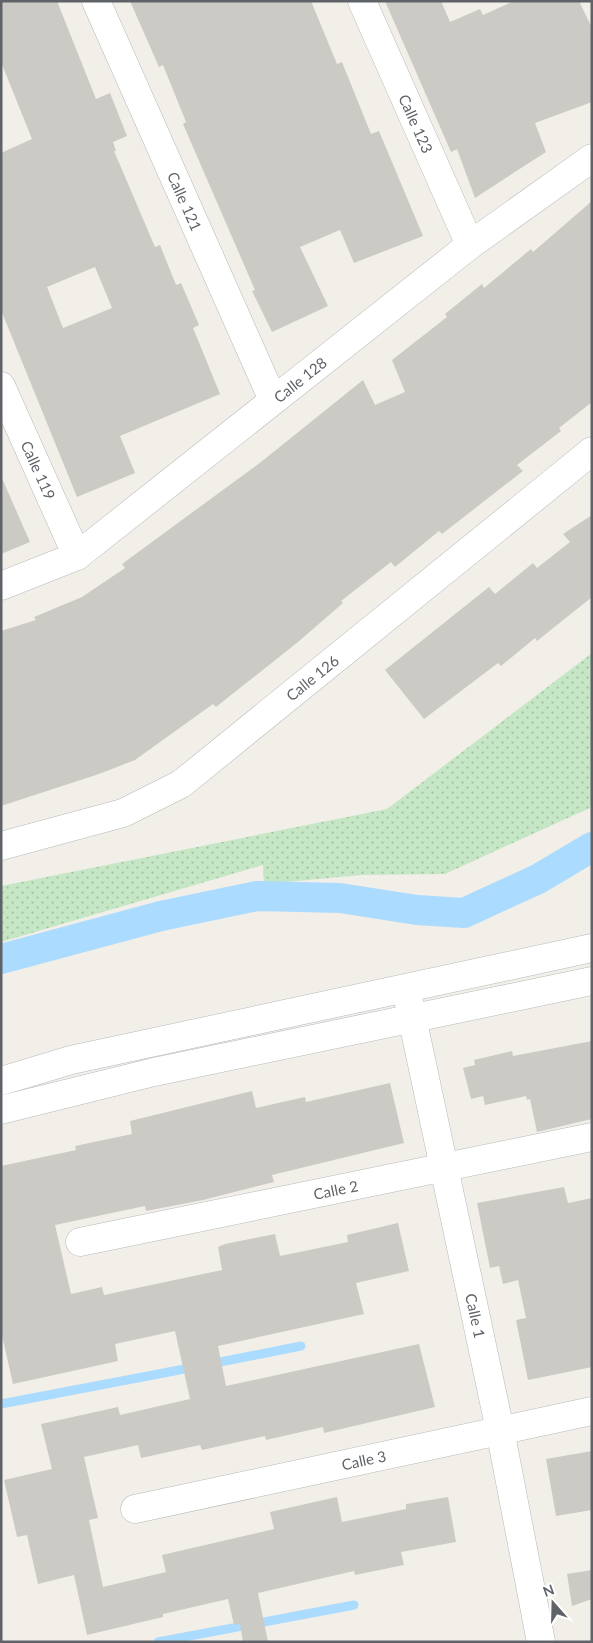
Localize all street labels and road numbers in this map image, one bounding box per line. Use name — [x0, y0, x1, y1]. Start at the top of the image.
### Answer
street label: Calle 123 — [395, 91, 437, 156]
street label: Calle 121 — [164, 169, 206, 233]
street label: Calle 128 — [270, 353, 330, 406]
street label: Calle 119 — [18, 438, 60, 502]
street label: Calle 126 — [282, 651, 342, 704]
street label: Calle 2 — [312, 1176, 360, 1203]
street label: Calle 1 — [462, 1292, 489, 1340]
street label: Calle 3 — [340, 1446, 388, 1473]

